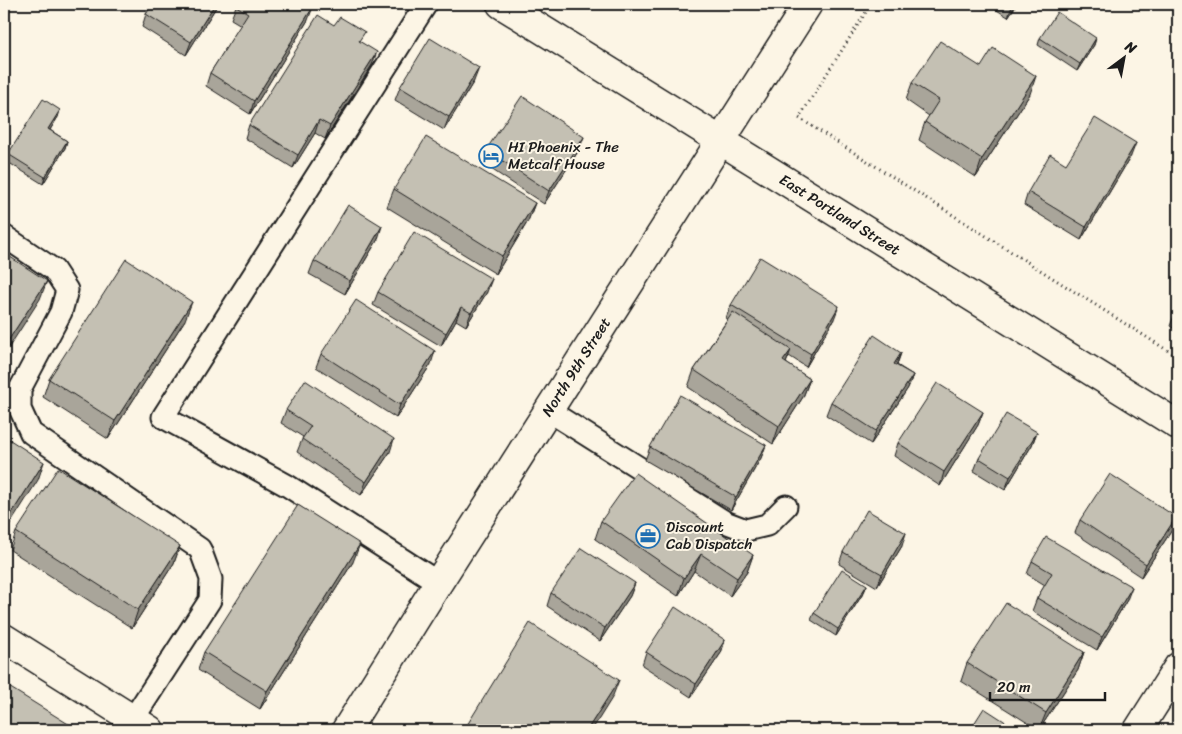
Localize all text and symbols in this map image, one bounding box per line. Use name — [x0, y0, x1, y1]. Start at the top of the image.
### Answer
north arrow — [1100, 32, 1150, 82]
text: N — [1119, 34, 1142, 61]
place label: HI Phoenix - The Metcalf House — [508, 134, 619, 177]
hotel icon: HI Phoenix - The Metcalf House — [478, 143, 504, 169]
street label: East Portland Street — [774, 167, 906, 263]
street label: North 9th Street — [535, 312, 618, 422]
place label: Discount Cab Dispatch — [666, 514, 753, 557]
office icon: Discount Cab Dispatch — [635, 523, 661, 549]
scale bar — [990, 669, 1104, 701]
text: 20 m — [997, 674, 1031, 700]

